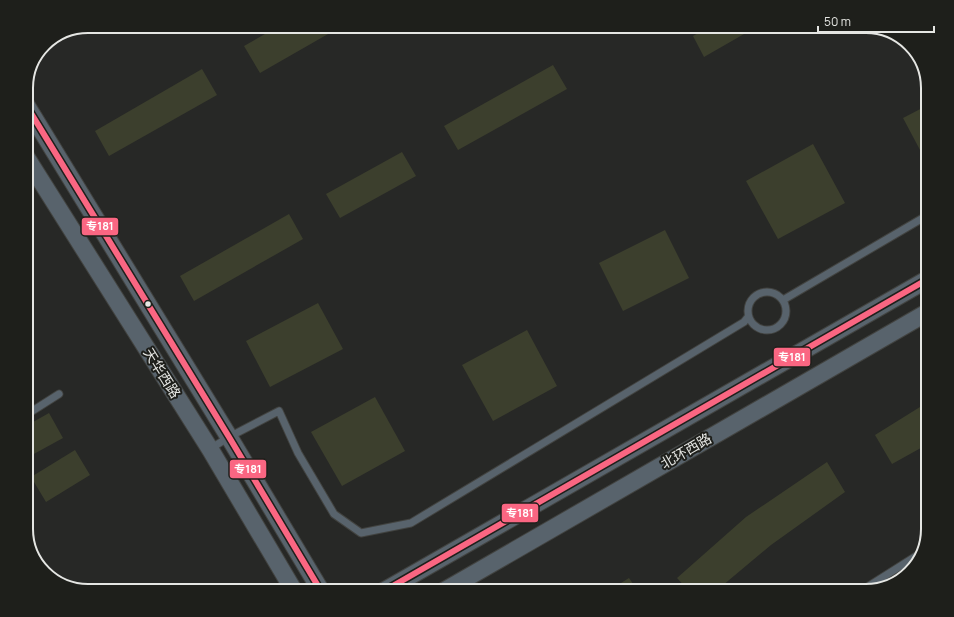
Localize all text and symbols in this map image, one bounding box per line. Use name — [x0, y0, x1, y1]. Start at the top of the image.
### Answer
scale bar — [818, 8, 934, 34]
text: 50 m — [824, 13, 851, 30]
line badge: 专181 — [81, 217, 119, 236]
text: 专181 — [86, 218, 114, 233]
unlabelled marker — [143, 299, 153, 309]
street label: 天华西路 — [140, 344, 185, 402]
line badge: 专181 — [773, 347, 811, 367]
text: 专181 — [778, 349, 806, 364]
street label: 北环西路 — [657, 428, 715, 473]
line badge: 专181 — [229, 459, 267, 479]
text: 专181 — [234, 461, 262, 476]
line badge: 专181 — [501, 503, 539, 523]
text: 专181 — [506, 505, 534, 520]

